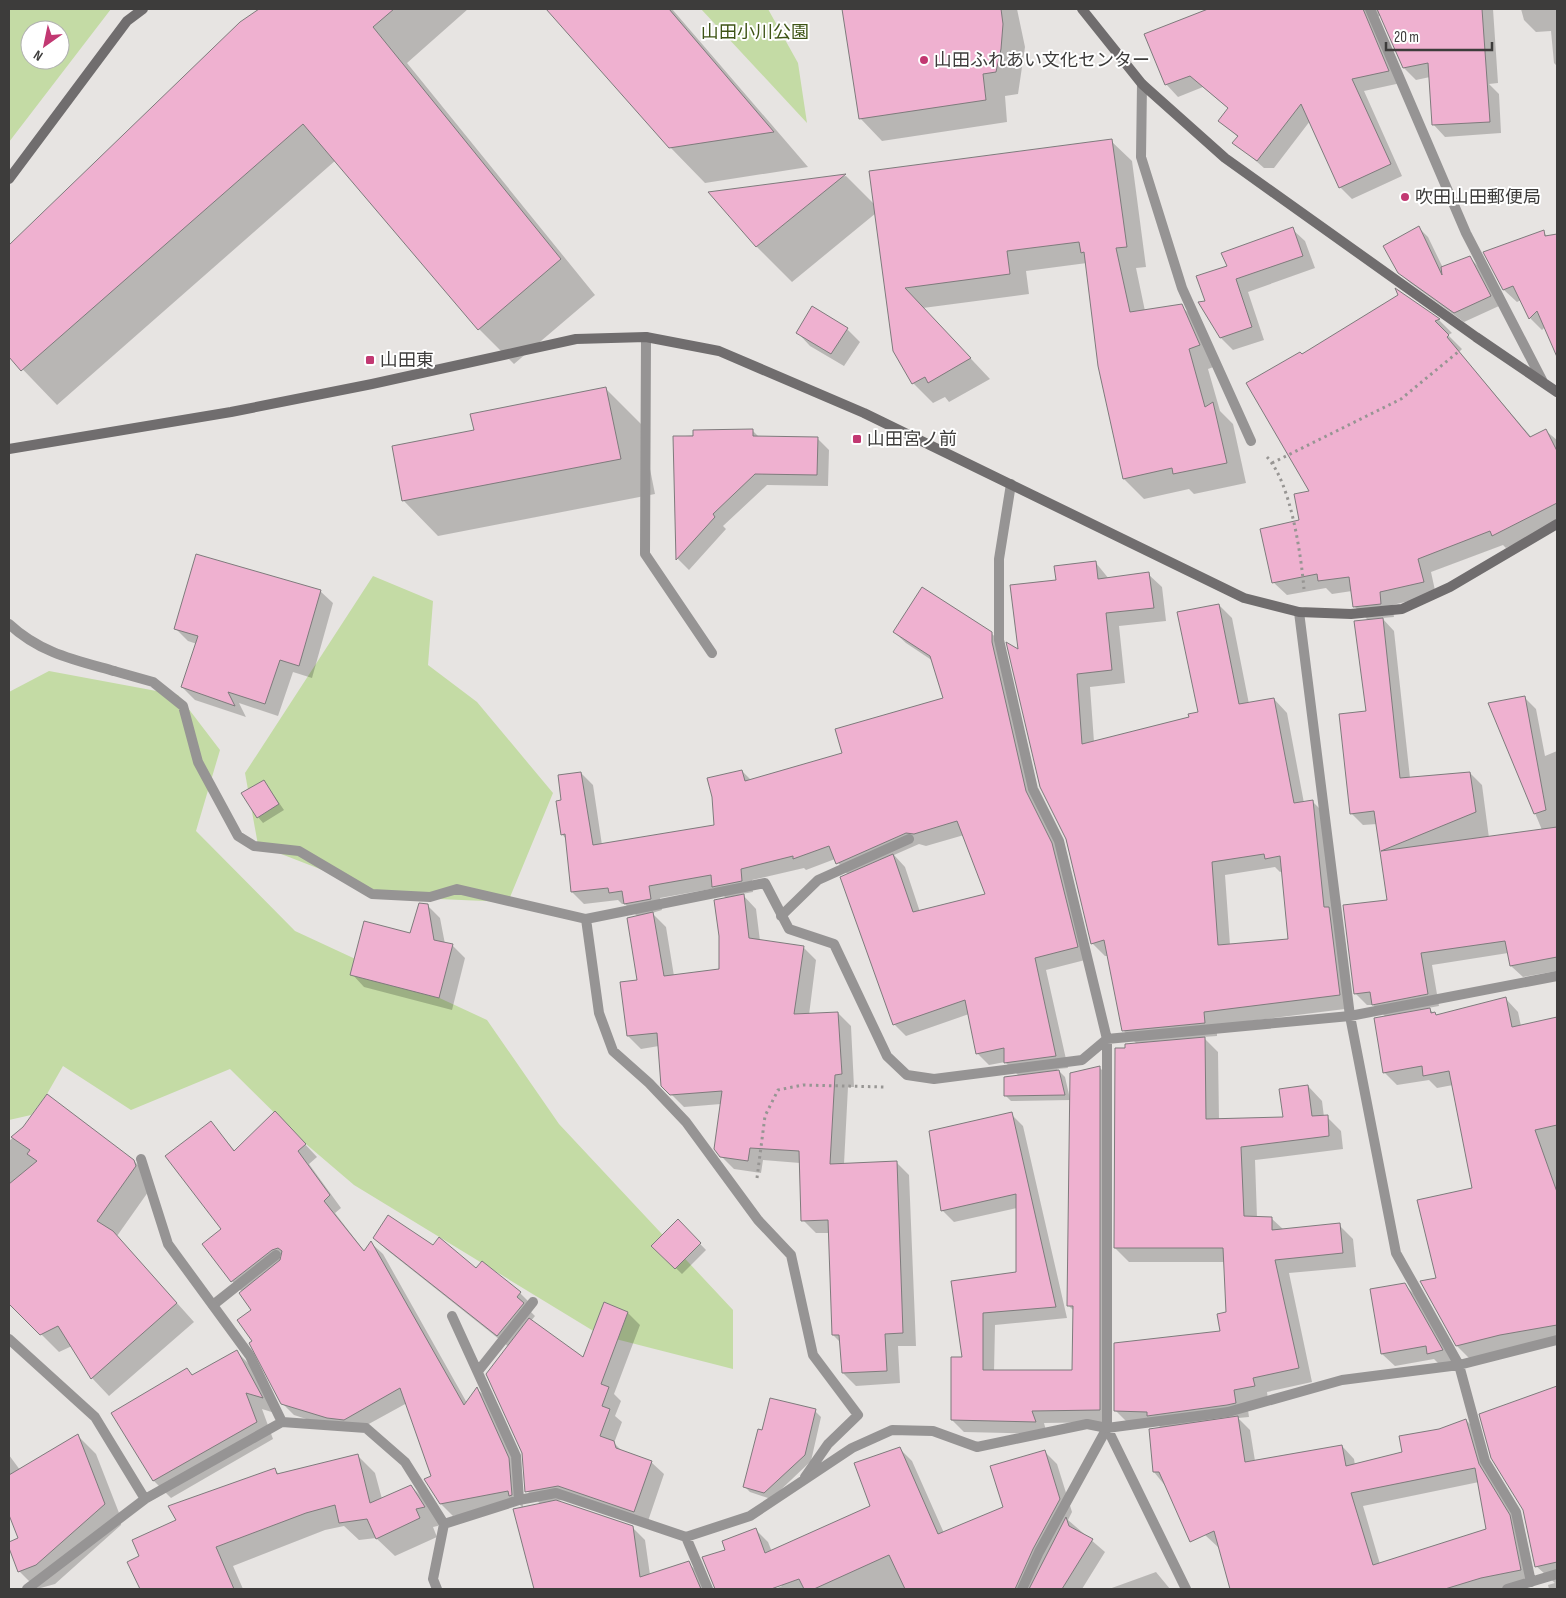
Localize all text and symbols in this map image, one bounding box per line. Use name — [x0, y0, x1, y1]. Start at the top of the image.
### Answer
north arrow — [20, 20, 70, 70]
scale bar — [1386, 20, 1492, 52]
park label: 山田小川公園 — [701, 22, 809, 43]
text: 20 m — [1394, 28, 1419, 47]
text: N — [30, 46, 46, 65]
place label: 山田ふれあい文化センター — [934, 50, 1150, 71]
marker: 山田ふれあい文化センター — [918, 54, 930, 66]
place label: 吹田山田郵便局 — [1415, 187, 1541, 208]
marker: 吹田山田郵便局 — [1399, 191, 1411, 203]
place label: 山田東 — [380, 350, 434, 371]
marker: 山田東 — [364, 354, 376, 366]
place label: 山田宮ノ前 — [867, 429, 957, 450]
marker: 山田宮ノ前 — [851, 433, 863, 445]

